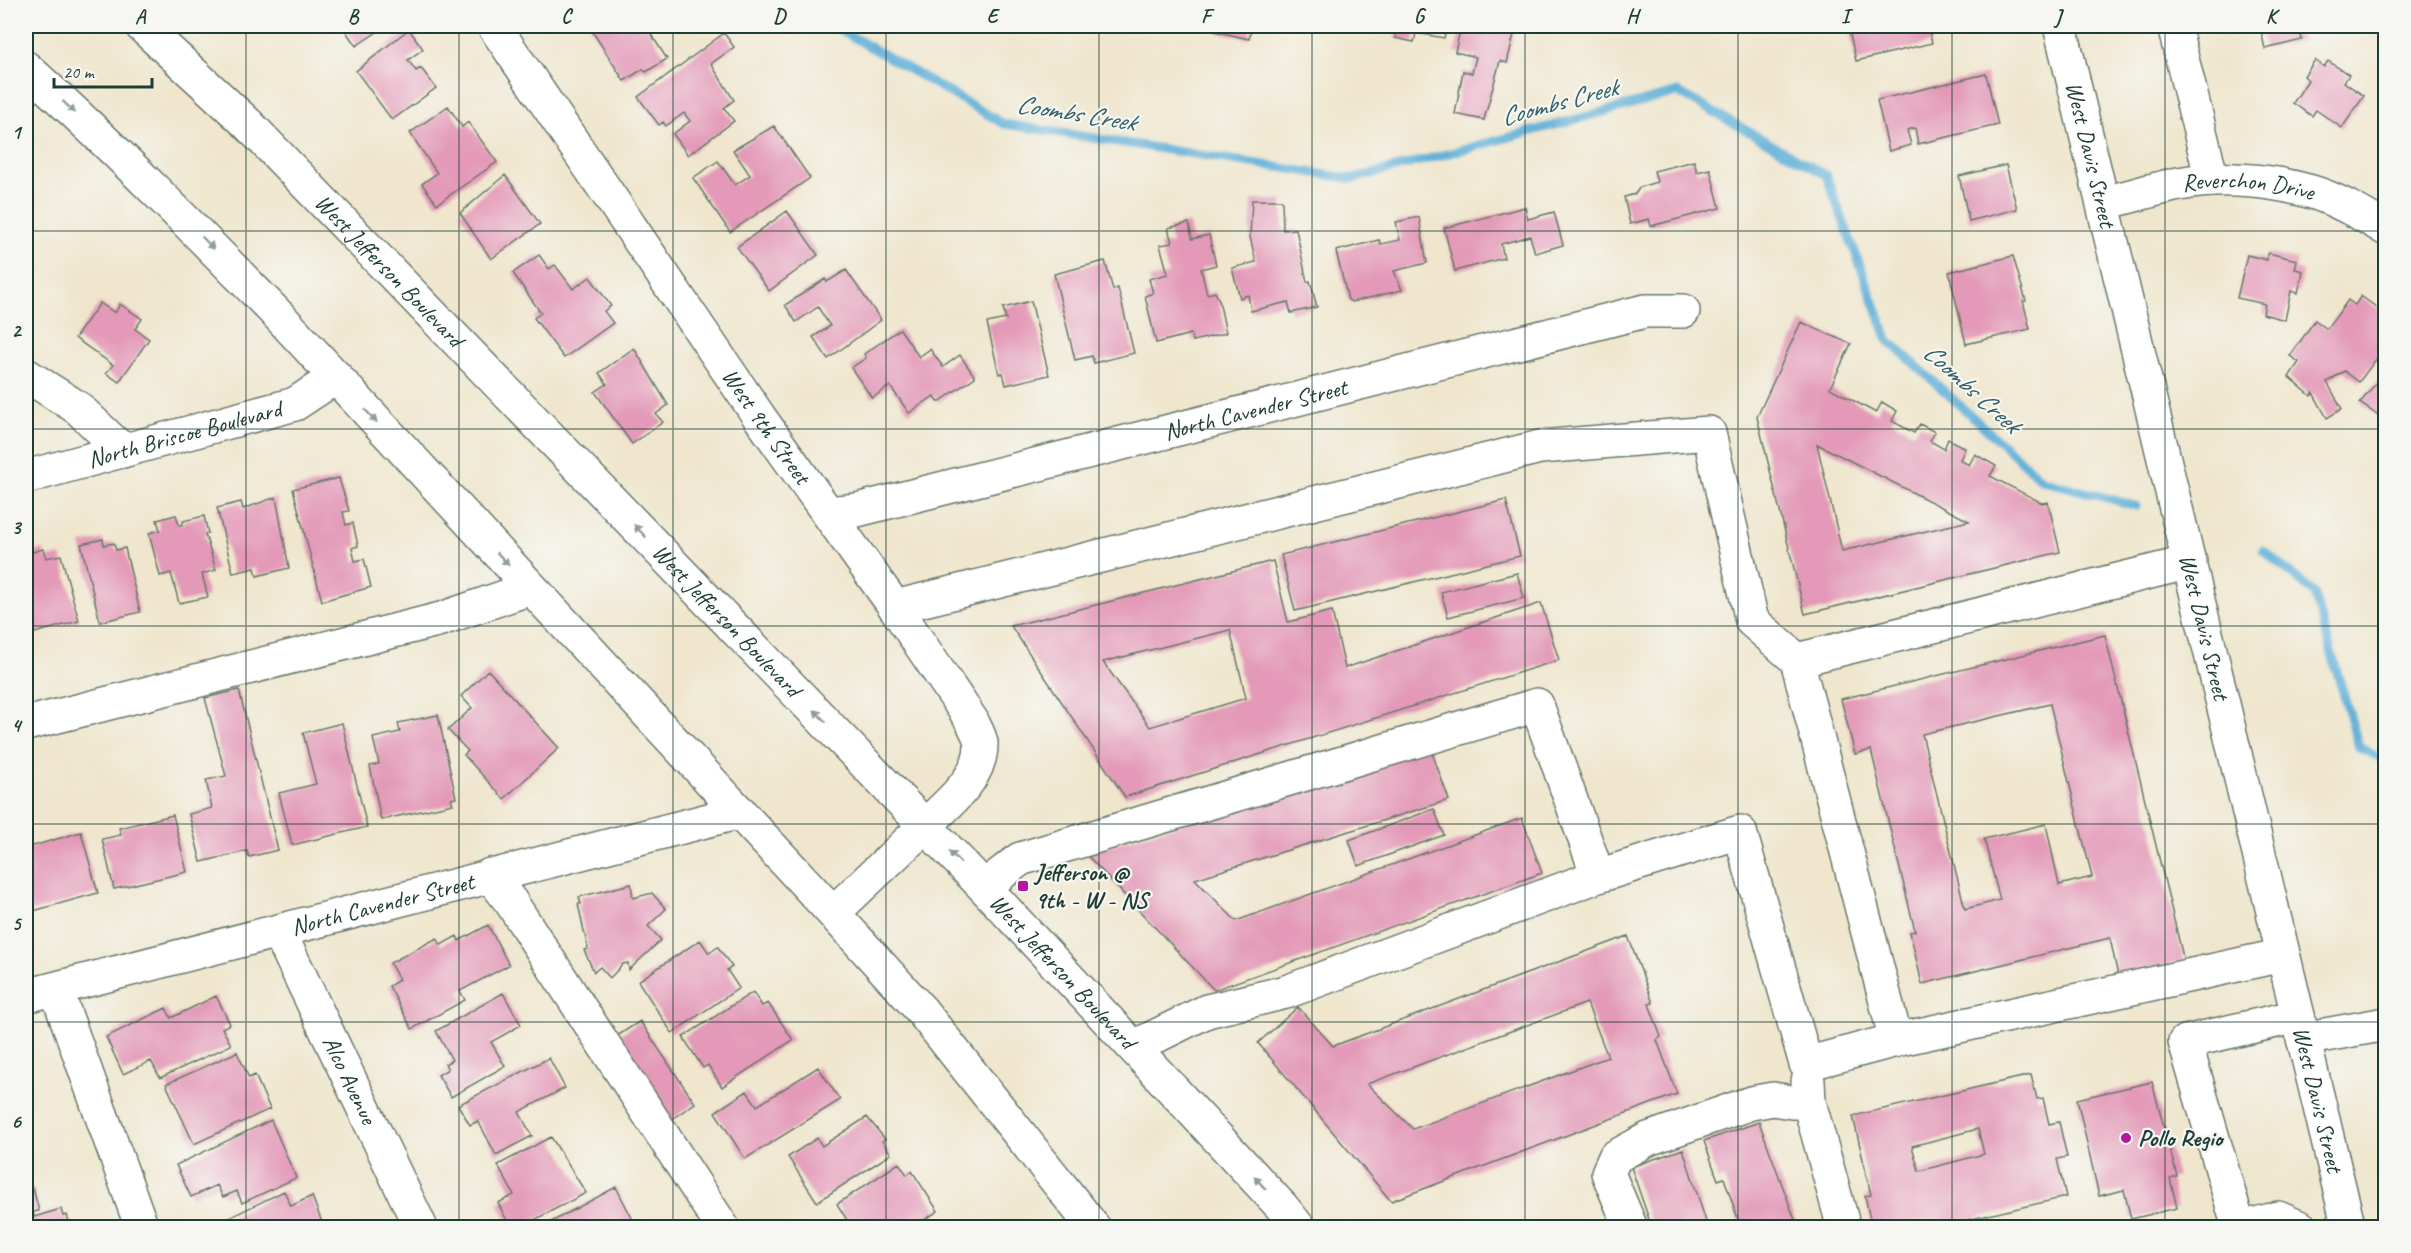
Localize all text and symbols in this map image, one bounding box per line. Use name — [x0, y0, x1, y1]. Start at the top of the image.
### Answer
text: A — [135, 4, 147, 29]
text: B — [348, 4, 360, 29]
text: C — [561, 4, 573, 29]
text: D — [773, 4, 787, 29]
text: E — [987, 4, 1001, 29]
text: F — [1201, 4, 1215, 29]
text: G — [1414, 4, 1427, 29]
text: H — [1626, 4, 1641, 29]
text: I — [1841, 4, 1854, 29]
text: J — [2053, 4, 2065, 29]
text: K — [2266, 4, 2280, 29]
scale bar — [54, 51, 152, 89]
text: 20 m — [63, 61, 96, 83]
water label: Coombs Creek — [1497, 69, 1625, 133]
street label: West Davis Street — [2059, 79, 2123, 232]
water label: Coombs Creek — [1014, 87, 1142, 139]
one-way arrow — [61, 100, 76, 113]
text: 1 — [12, 120, 23, 145]
street label: Reverchon Drive — [2180, 165, 2320, 208]
street label: West Jefferson Boulevard — [309, 188, 473, 356]
one-way arrow — [201, 236, 215, 250]
text: 2 — [12, 318, 23, 343]
water label: Coombs Creek — [1916, 336, 2031, 443]
street label: West 9th Street — [716, 362, 818, 492]
street label: North Cavender Street — [1161, 371, 1352, 447]
street label: North Briscoe Boulevard — [84, 393, 288, 475]
one-way arrow — [364, 408, 378, 423]
text: 3 — [12, 515, 23, 540]
one-way arrow — [634, 524, 648, 538]
street label: West Jefferson Boulevard — [646, 537, 810, 706]
one-way arrow — [496, 551, 510, 565]
street label: West Davis Street — [2173, 551, 2237, 705]
one-way arrow — [813, 710, 827, 724]
text: 4 — [12, 713, 24, 738]
one-way arrow — [948, 849, 962, 864]
place label: Jefferson @ 9th - W - NS — [1033, 857, 1152, 915]
street label: North Cavender Street — [288, 866, 479, 942]
marker: Jefferson @ 9th - W - NS — [1016, 879, 1030, 893]
street label: West Jefferson Boulevard — [983, 888, 1145, 1058]
text: 5 — [12, 911, 23, 936]
street label: West Davis Street — [2286, 1024, 2351, 1177]
street label: Alco Avenue — [316, 1031, 385, 1131]
text: 6 — [11, 1109, 22, 1134]
place label: Pollo Regio — [2138, 1123, 2225, 1153]
marker: Pollo Regio — [2119, 1131, 2133, 1145]
one-way arrow — [1253, 1176, 1267, 1191]

